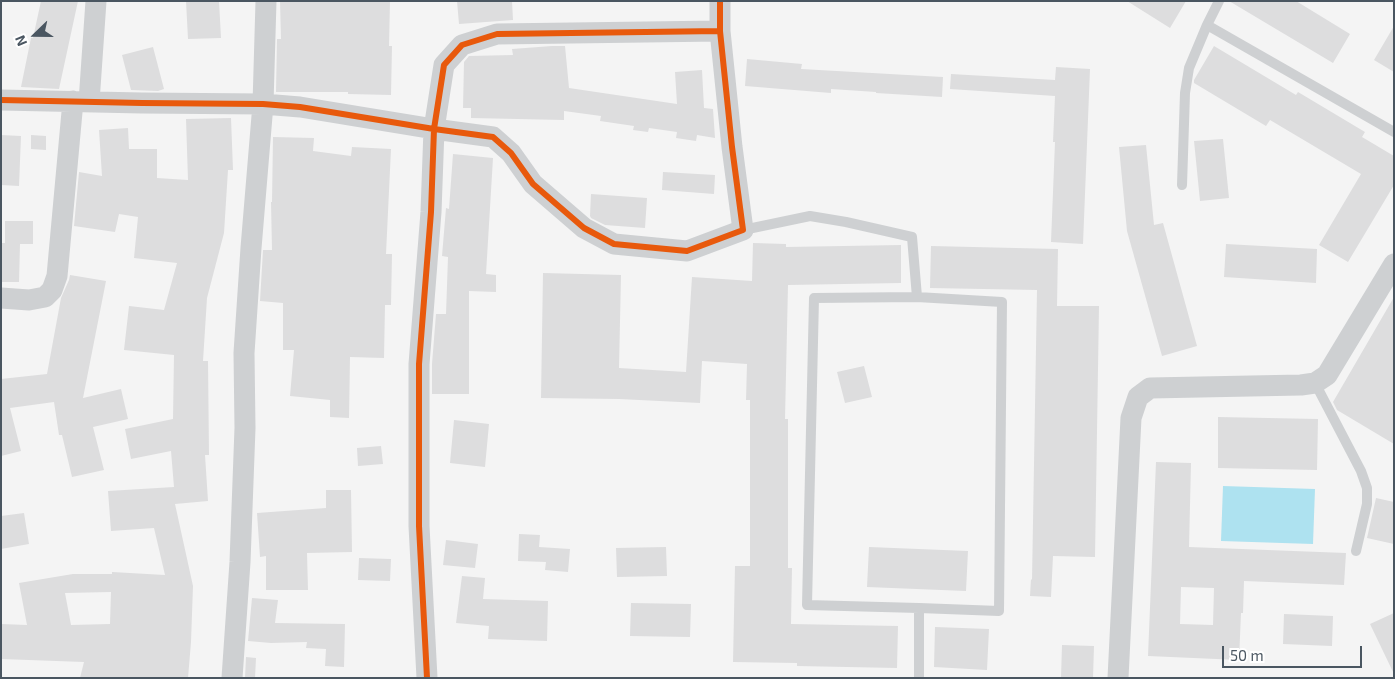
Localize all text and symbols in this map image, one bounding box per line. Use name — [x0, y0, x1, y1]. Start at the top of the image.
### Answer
north arrow — [10, 10, 60, 60]
text: N — [11, 33, 30, 49]
scale bar — [1225, 636, 1365, 668]
text: 50 m — [1230, 646, 1264, 664]

